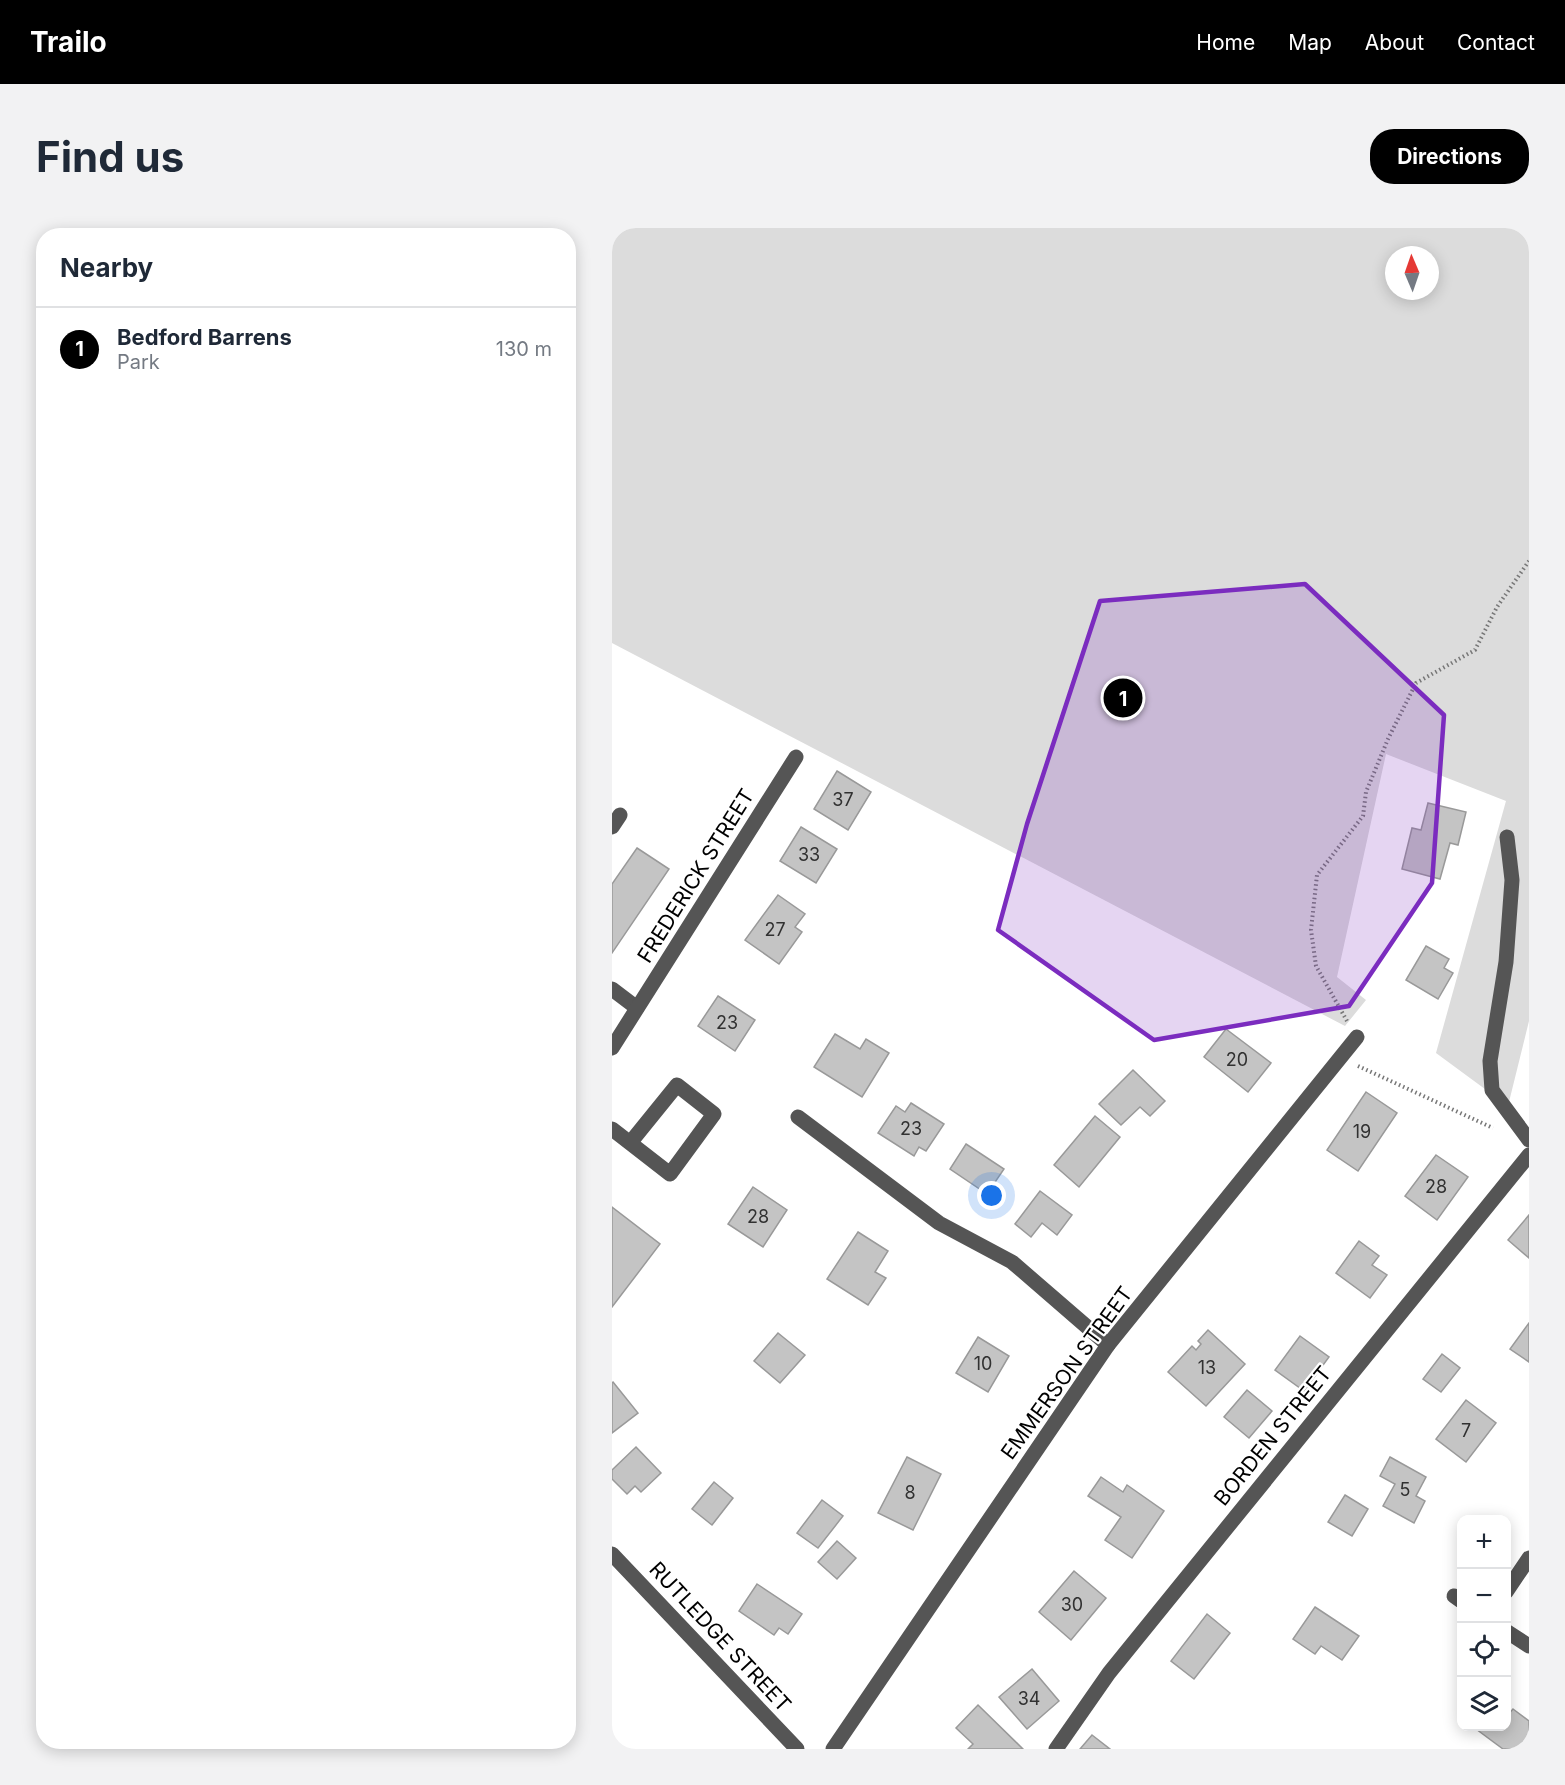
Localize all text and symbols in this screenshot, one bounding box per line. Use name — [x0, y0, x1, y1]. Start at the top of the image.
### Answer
text: Trailo — [30, 25, 107, 59]
text: Home — [1196, 30, 1255, 55]
text: Map — [1288, 30, 1332, 55]
text: About — [1365, 30, 1424, 55]
text: Contact — [1457, 30, 1535, 55]
button: Directions — [1370, 129, 1529, 184]
text: Find us — [36, 131, 184, 182]
north arrow — [1385, 246, 1439, 300]
text: Nearby — [60, 252, 153, 283]
text: Bedford Barrens — [117, 324, 292, 350]
text: 1 — [75, 337, 84, 361]
text: 130 m — [496, 337, 552, 361]
text: Park — [117, 350, 160, 374]
pin: 1 — [1104, 676, 1142, 720]
street label: FREDERICK STREET — [632, 784, 759, 967]
house number: 37 — [832, 789, 854, 810]
house number: 33 — [798, 844, 820, 865]
house number: 27 — [764, 919, 786, 940]
house number: 23 — [716, 1012, 738, 1033]
house number: 20 — [1226, 1049, 1248, 1070]
house number: 23 — [900, 1118, 922, 1139]
house number: 19 — [1353, 1121, 1371, 1142]
house number: 28 — [1425, 1176, 1447, 1197]
your location — [977, 1181, 1006, 1210]
house number: 28 — [747, 1206, 769, 1227]
street label: EMMERSON STREET — [996, 1281, 1138, 1464]
house number: 10 — [974, 1353, 992, 1374]
house number: 13 — [1198, 1357, 1216, 1378]
street label: BORDEN STREET — [1209, 1361, 1337, 1510]
house number: 7 — [1461, 1420, 1471, 1441]
house number: 5 — [1400, 1479, 1410, 1500]
house number: 8 — [904, 1482, 916, 1503]
map controls — [1457, 1515, 1511, 1731]
button: + — [1457, 1515, 1511, 1569]
street label: RUTLEDGE STREET — [644, 1557, 796, 1717]
button: − — [1457, 1569, 1511, 1623]
house number: 30 — [1061, 1594, 1083, 1615]
button: locate — [1457, 1623, 1511, 1677]
button: layers — [1457, 1677, 1511, 1731]
house number: 34 — [1018, 1688, 1040, 1709]

